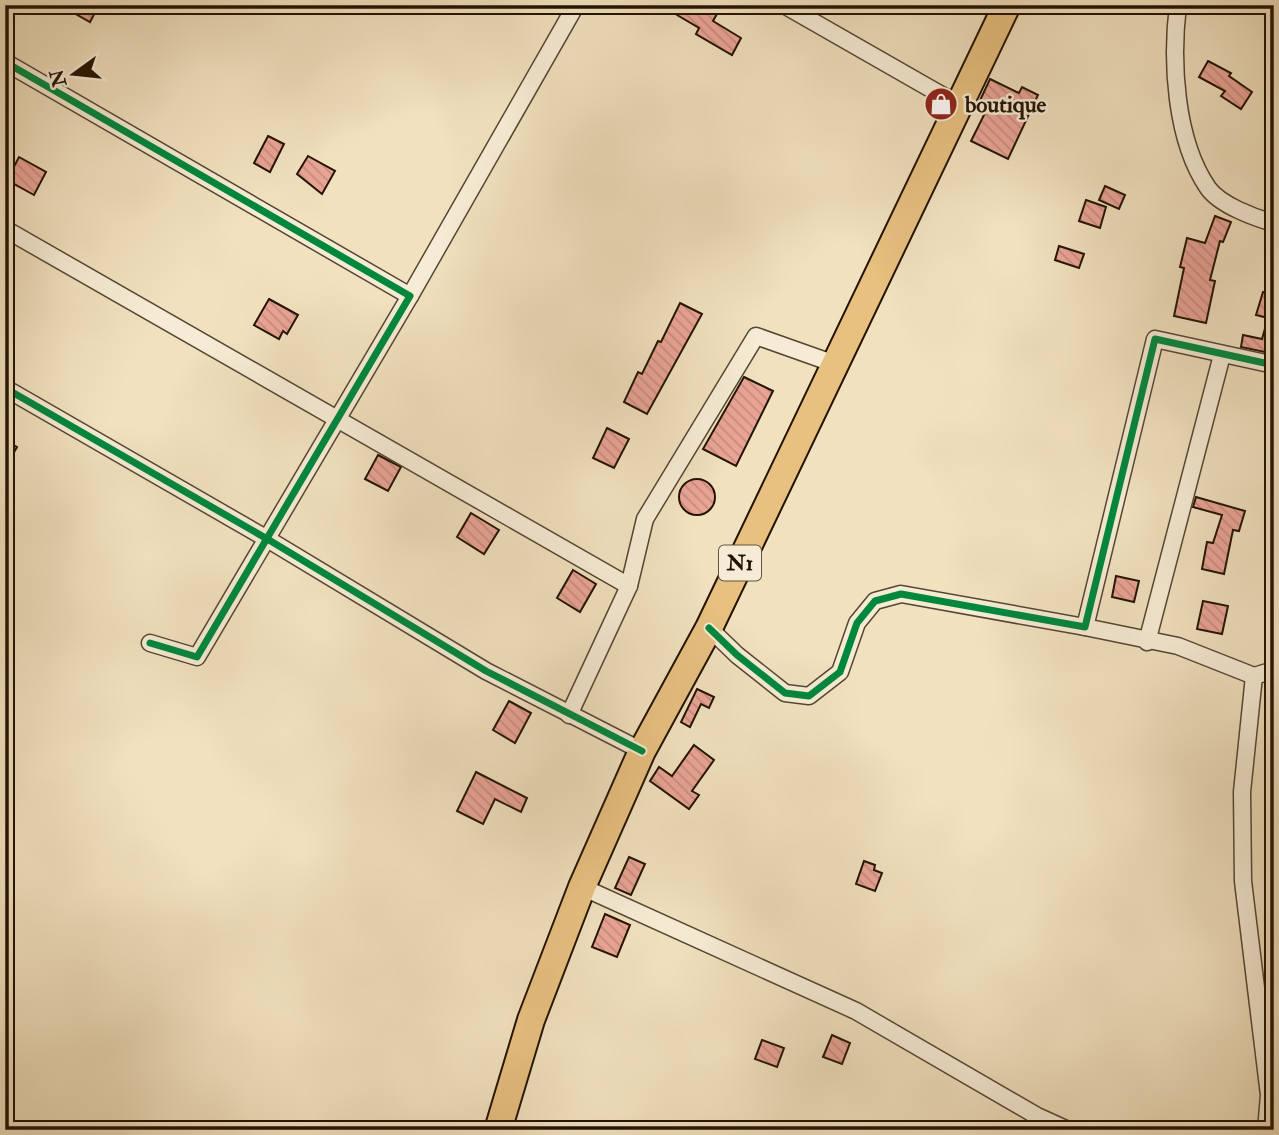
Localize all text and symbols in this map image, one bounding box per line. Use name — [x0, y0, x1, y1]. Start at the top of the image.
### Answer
north arrow — [38, 38, 108, 108]
text: N — [44, 66, 73, 90]
shop icon: boutique — [922, 85, 960, 123]
place label: boutique — [964, 90, 1047, 120]
road number: N1 — [719, 546, 761, 580]

